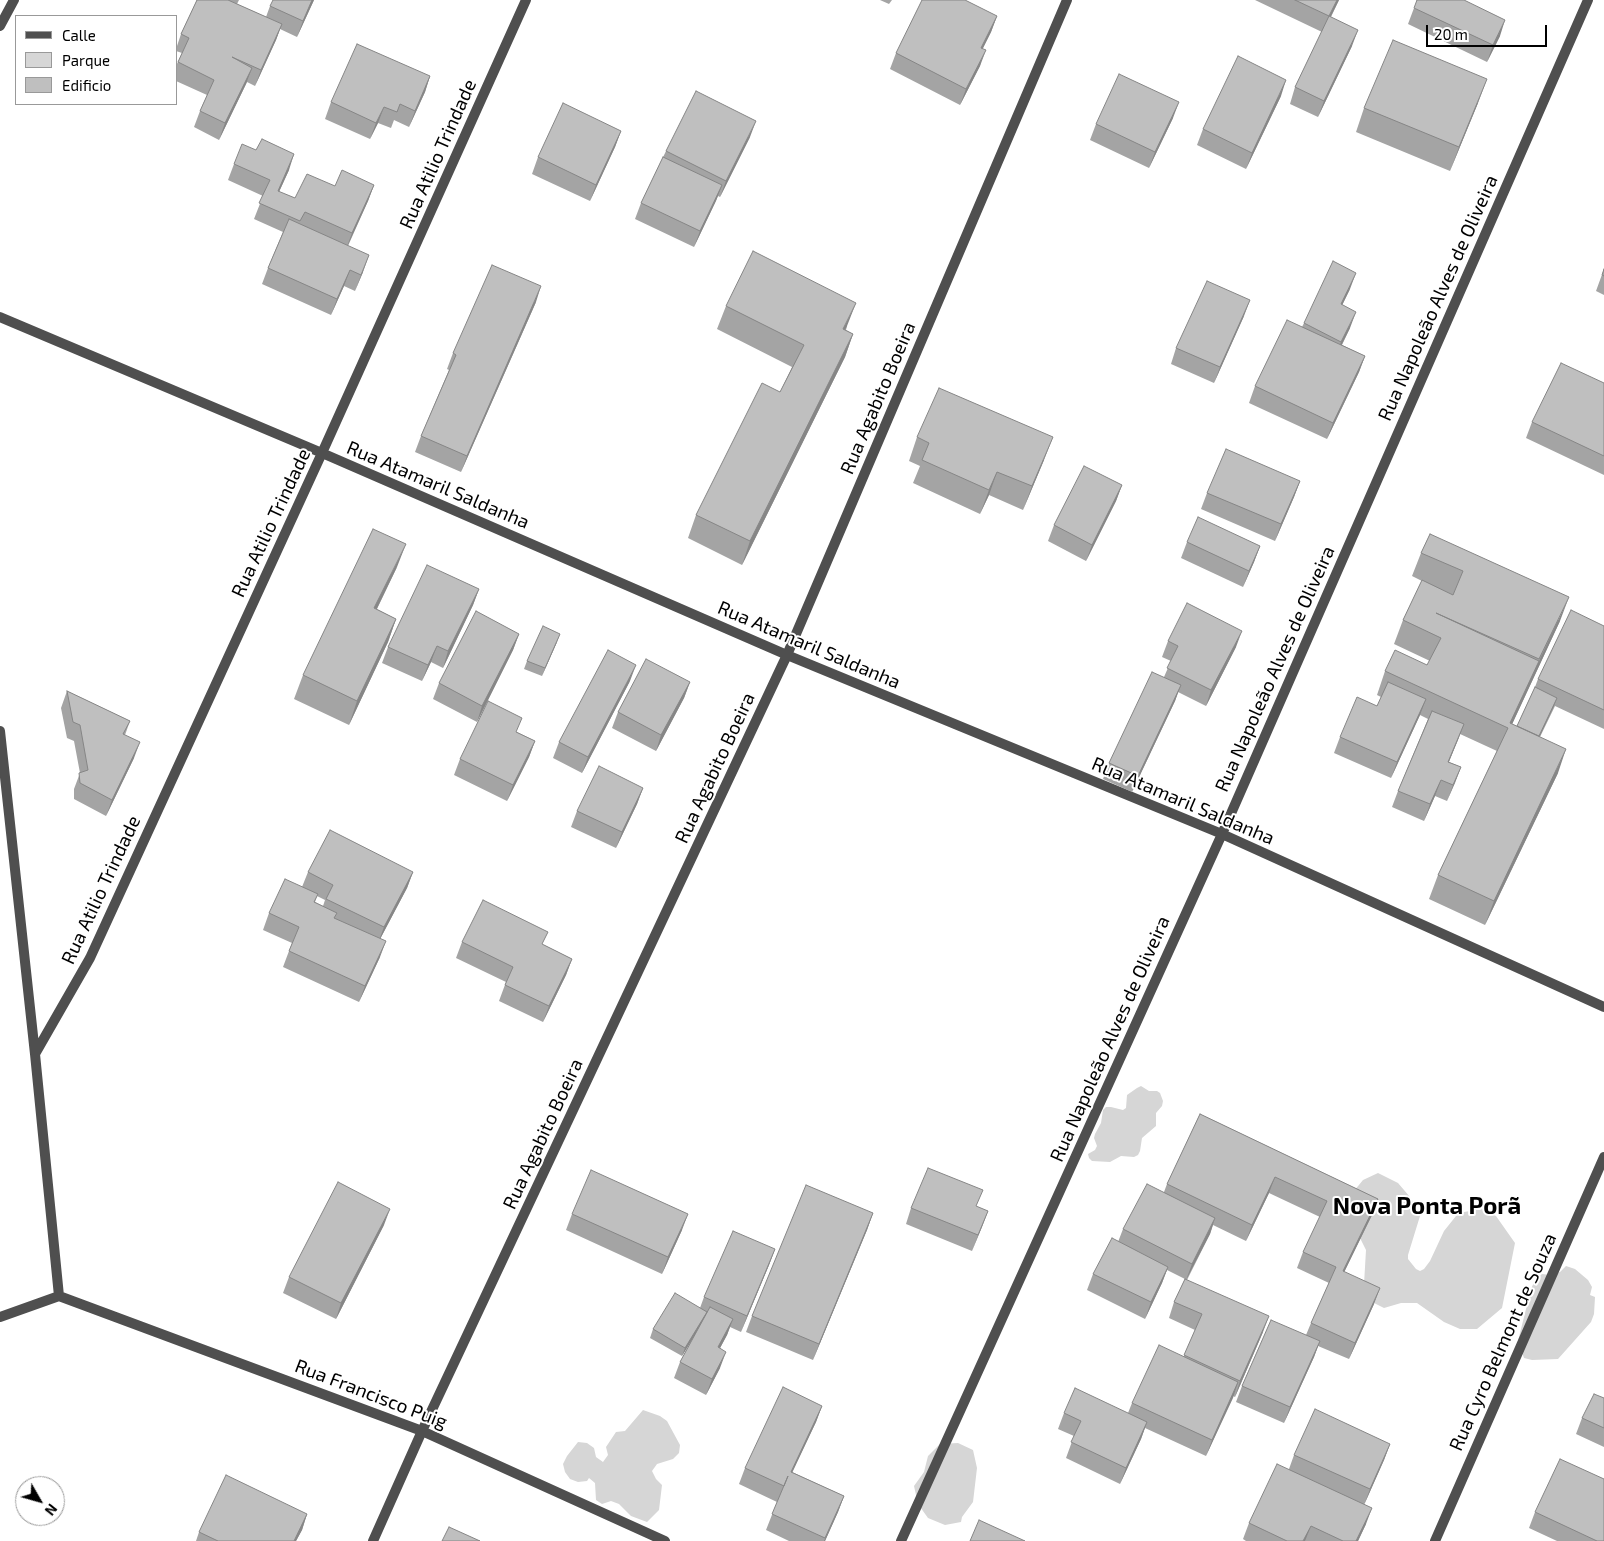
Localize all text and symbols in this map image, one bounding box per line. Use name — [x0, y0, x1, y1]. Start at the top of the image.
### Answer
legend — [15, 15, 178, 105]
scale bar — [1429, 15, 1550, 47]
text: 20 m — [1434, 25, 1468, 43]
text: Calle — [62, 26, 96, 44]
text: Parque — [62, 51, 110, 69]
text: Edificio — [62, 76, 111, 94]
street label: Rua Atilio Trindade — [395, 76, 481, 232]
street label: Rua Napoleão Alves de Oliveira — [1373, 172, 1503, 424]
street label: Rua Agabito Boeira — [836, 318, 920, 478]
street label: Rua Atamaril Saldanha — [343, 436, 533, 534]
street label: Rua Atilio Trindade — [227, 445, 315, 601]
street label: Rua Napoleão Alves de Oliveira — [1210, 543, 1340, 795]
street label: Rua Atamaril Saldanha — [714, 596, 904, 694]
street label: Rua Agabito Boeira — [670, 689, 760, 847]
street label: Rua Atamaril Saldanha — [1088, 752, 1278, 850]
street label: Rua Atilio Trindade — [57, 812, 145, 968]
street label: Rua Napoleão Alves de Oliveira — [1045, 913, 1175, 1165]
street label: Rua Agabito Boeira — [498, 1055, 588, 1213]
district label: Nova Ponta Porã — [1333, 1192, 1521, 1220]
street label: Rua Cyro Belmont de Souza — [1445, 1230, 1561, 1454]
street label: Rua Francisco Puig — [292, 1354, 450, 1434]
north arrow — [15, 1476, 65, 1526]
text: N — [42, 1501, 61, 1519]

